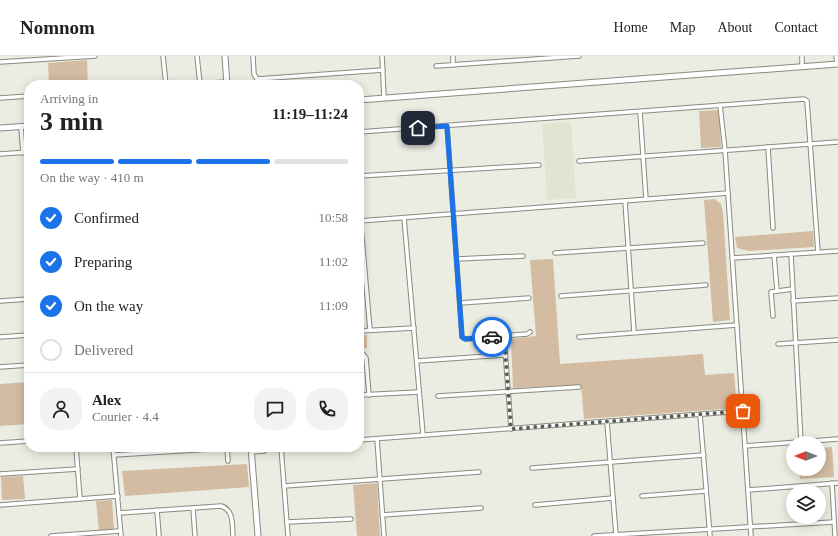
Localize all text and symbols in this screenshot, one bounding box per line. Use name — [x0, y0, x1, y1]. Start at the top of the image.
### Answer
text: Nomnom — [20, 17, 95, 38]
text: Home — [614, 20, 648, 35]
text: Map — [670, 20, 695, 35]
text: About — [717, 20, 752, 35]
text: Contact — [774, 20, 818, 35]
text: Arriving in — [40, 91, 98, 106]
text: 11:19–11:24 — [272, 106, 348, 122]
text: 3 min — [40, 107, 103, 136]
pin — [401, 111, 435, 145]
icon: home — [407, 117, 429, 139]
text: On the way · 410 m — [40, 170, 144, 185]
icon: check — [40, 207, 62, 229]
text: Confirmed — [74, 210, 139, 226]
text: 10:58 — [318, 210, 348, 225]
icon: check — [40, 251, 62, 273]
text: Preparing — [74, 254, 132, 270]
text: 11:02 — [319, 254, 348, 269]
icon: check — [40, 295, 62, 317]
text: On the way — [74, 298, 143, 314]
text: 11:09 — [319, 298, 348, 313]
courier — [472, 317, 512, 357]
icon: car — [481, 326, 503, 348]
text: Delivered — [74, 342, 133, 358]
button: person — [40, 388, 82, 430]
button: chat — [254, 388, 296, 430]
button: phone — [306, 388, 348, 430]
text: Alex — [92, 392, 121, 408]
pin — [726, 394, 760, 428]
icon: bag — [732, 400, 754, 422]
text: Courier · 4.4 — [92, 409, 159, 424]
north arrow — [786, 436, 826, 476]
map controls — [786, 436, 826, 524]
button: layers — [786, 484, 826, 524]

